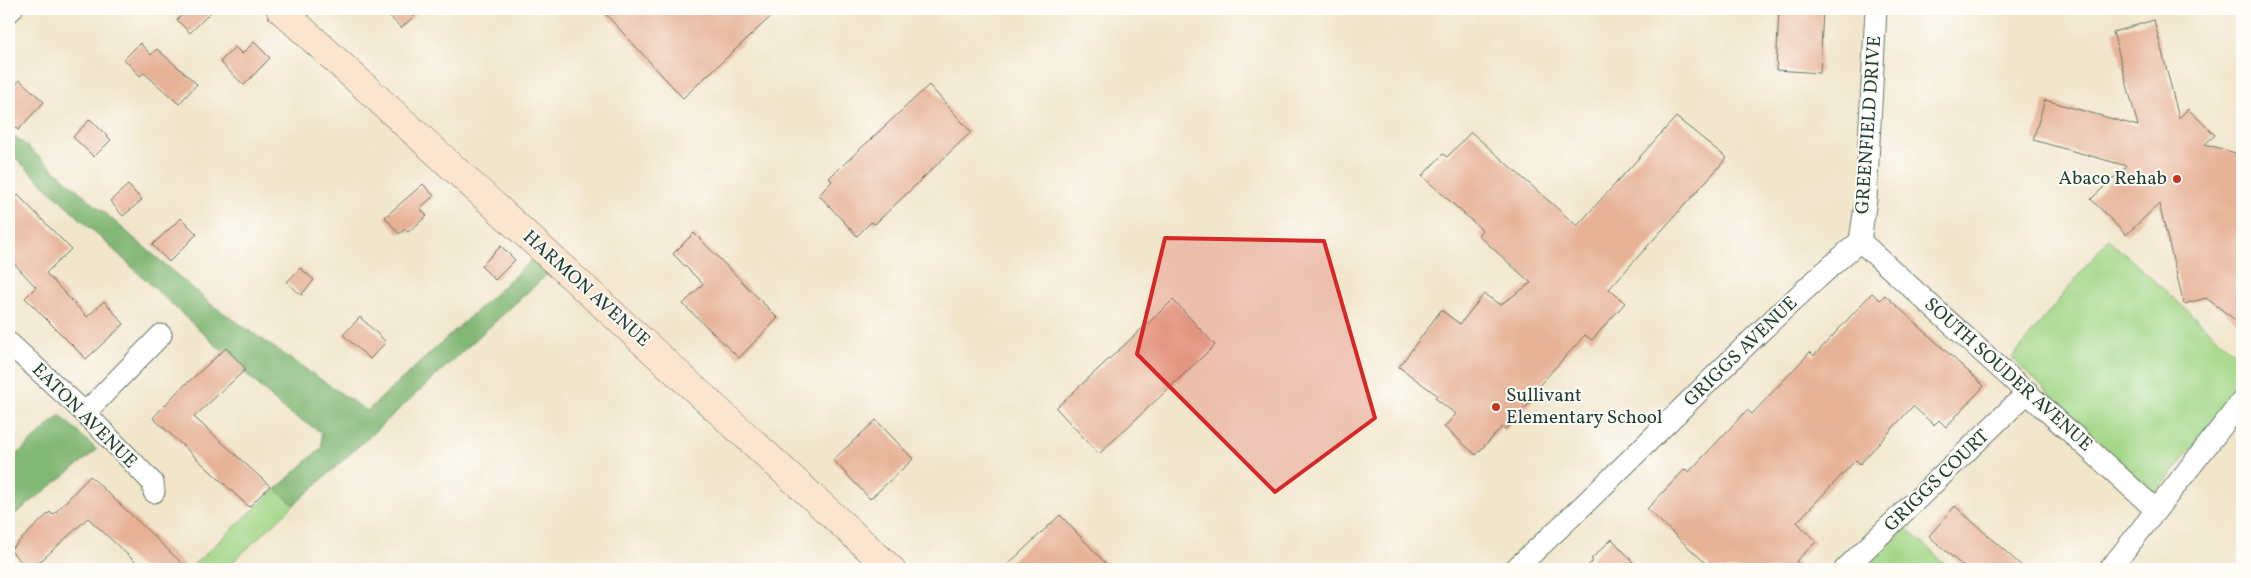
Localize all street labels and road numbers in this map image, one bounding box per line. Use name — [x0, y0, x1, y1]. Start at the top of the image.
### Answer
street label: GREENFIELD DRIVE — [1850, 35, 1888, 215]
street label: HARMON AVENUE — [517, 225, 655, 353]
street label: GRIGGS AVENUE — [1678, 291, 1804, 413]
street label: SOUTH SOUDER AVENUE — [1918, 292, 2098, 458]
street label: EATON AVENUE — [26, 358, 142, 474]
street label: GRIGGS COURT — [1879, 424, 1995, 538]

